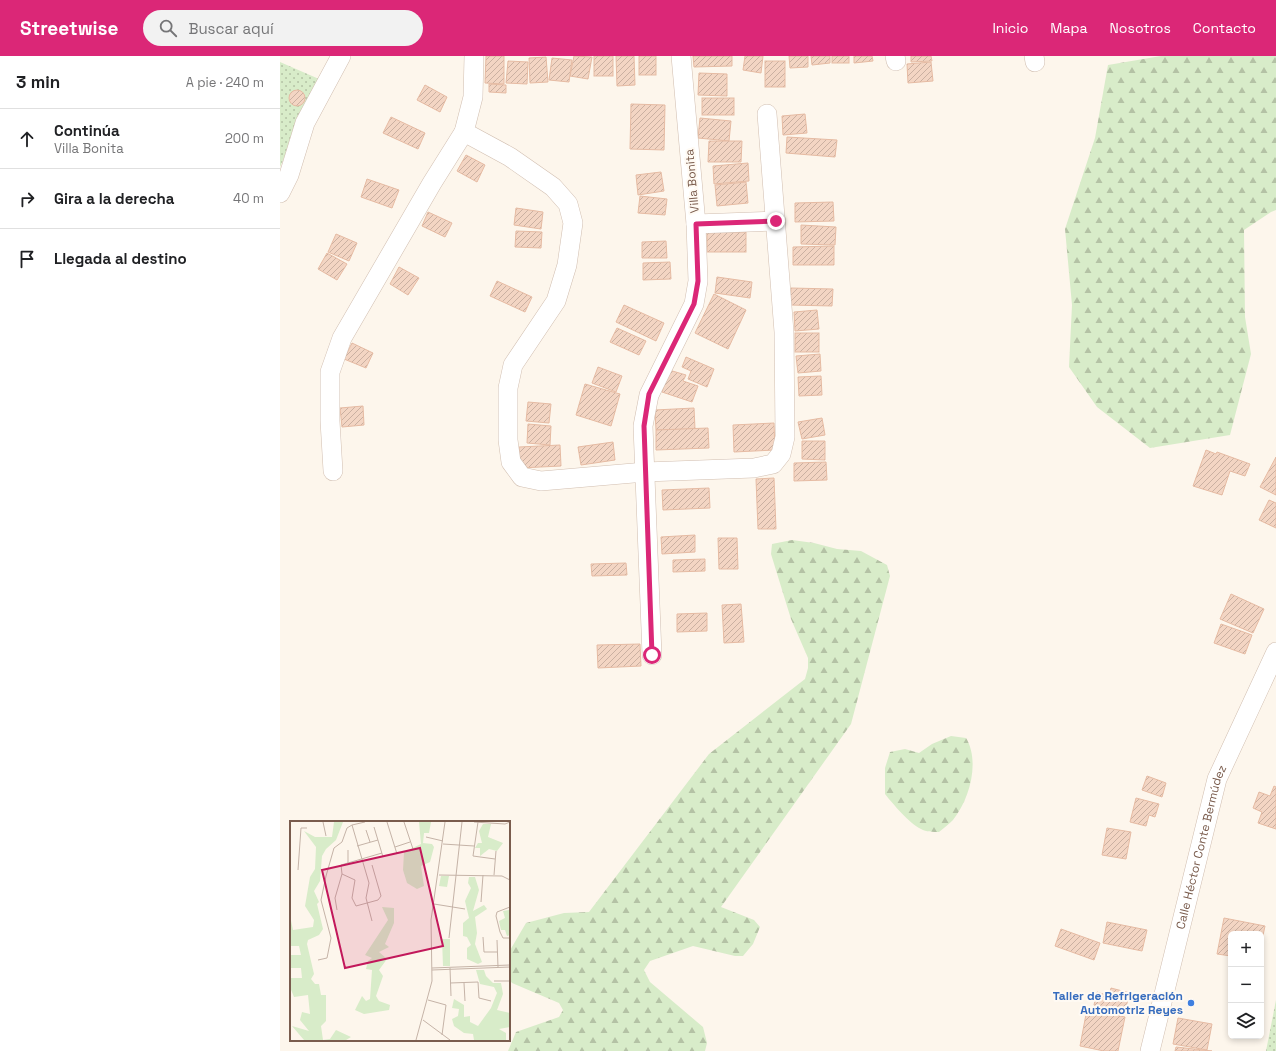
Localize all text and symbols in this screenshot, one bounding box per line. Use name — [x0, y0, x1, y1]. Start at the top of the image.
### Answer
search box — [143, 10, 423, 46]
text: Streetwise — [20, 16, 119, 41]
icon: search — [157, 17, 179, 39]
text: Buscar aquí — [189, 19, 274, 38]
text: Inicio — [992, 19, 1028, 37]
text: Mapa — [1050, 19, 1088, 37]
text: Nosotros — [1110, 19, 1171, 37]
text: Contacto — [1193, 19, 1256, 37]
text: 3 min — [16, 71, 60, 93]
text: A pie · 240 m — [186, 74, 264, 91]
text: Continúa — [54, 121, 120, 140]
icon: ahead — [16, 128, 38, 150]
text: 200 m — [225, 130, 264, 147]
text: Villa Bonita — [54, 140, 124, 157]
street label: Villa Bonita — [681, 148, 703, 214]
icon: right — [16, 188, 38, 210]
text: Gira a la derecha — [54, 189, 174, 208]
text: 40 m — [233, 190, 264, 207]
route end — [767, 212, 785, 230]
icon: arrive — [16, 248, 38, 270]
text: Llegada al destino — [54, 249, 187, 268]
route start — [643, 646, 661, 664]
street label: Calle Héctor Conte Bermúdez — [1172, 763, 1230, 931]
inset map — [290, 821, 510, 1041]
map controls — [1228, 931, 1264, 1039]
button: + — [1228, 931, 1264, 967]
button: − — [1228, 967, 1264, 1003]
place label: Taller de Refrigeración Automotriz Reyes — [1053, 988, 1183, 1018]
marker: Taller de Refrigeración Automotriz Reyes — [1186, 998, 1196, 1008]
button: layers — [1228, 1003, 1264, 1039]

